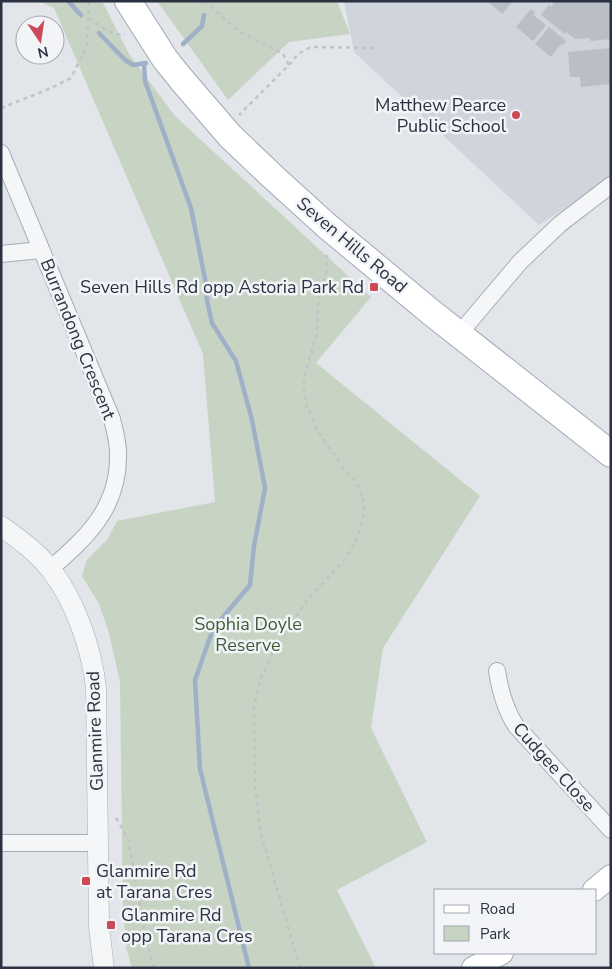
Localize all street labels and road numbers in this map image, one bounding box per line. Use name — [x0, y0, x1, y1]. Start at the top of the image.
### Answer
street label: Seven Hills Road — [292, 192, 412, 298]
street label: Burrandong Crescent — [35, 255, 122, 424]
street label: Glanmire Road — [81, 671, 109, 791]
street label: Cudgee Close — [507, 717, 601, 817]

